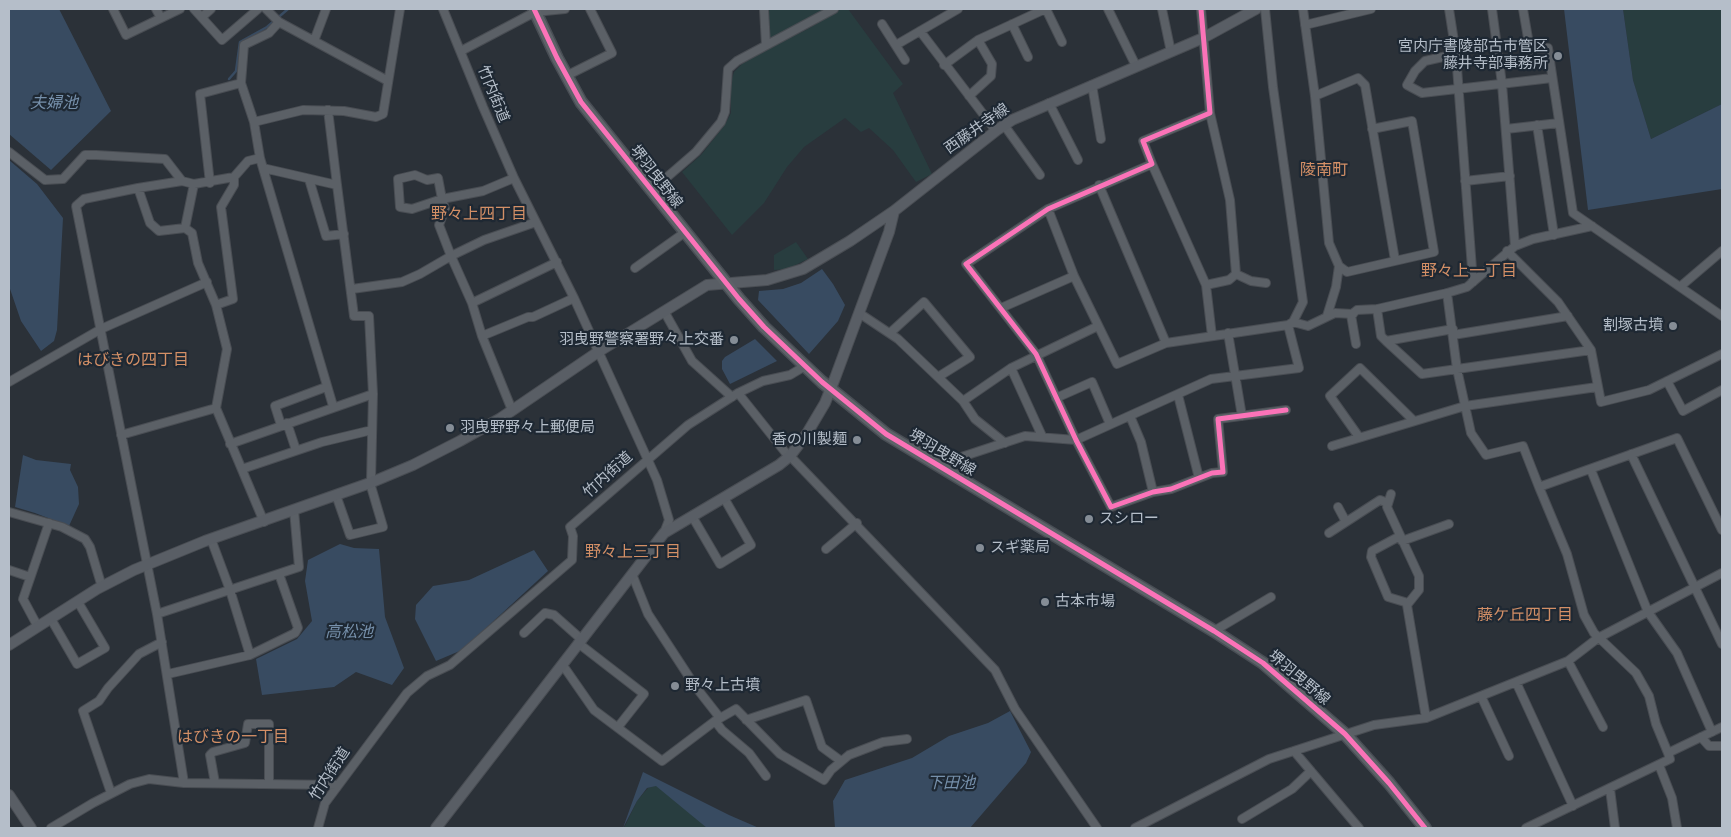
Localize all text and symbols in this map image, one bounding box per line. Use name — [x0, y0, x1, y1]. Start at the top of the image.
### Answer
place label: 宮内庁書陵部古市管区 藤井寺部事務所 — [1398, 38, 1548, 73]
marker: 宮内庁書陵部古市管区 藤井寺部事務所 — [1552, 50, 1564, 62]
street label: 竹内街道 — [473, 63, 513, 125]
water label: 夫婦池 — [30, 94, 78, 114]
street label: 西藤井寺線 — [941, 100, 1013, 158]
street label: 堺羽曳野線 — [626, 142, 686, 212]
district label: 陵南町 — [1300, 161, 1348, 181]
district label: 野々上四丁目 — [431, 205, 527, 225]
district label: 野々上一丁目 — [1421, 262, 1517, 282]
place label: 割塚古墳 — [1603, 317, 1663, 335]
marker: 割塚古墳 — [1667, 320, 1679, 332]
place label: 羽曳野警察署野々上交番 — [559, 331, 724, 349]
marker: 羽曳野警察署野々上交番 — [728, 334, 740, 346]
district label: はびきの四丁目 — [77, 351, 189, 371]
place label: 羽曳野野々上郵便局 — [460, 419, 595, 437]
marker: 羽曳野野々上郵便局 — [444, 422, 456, 434]
street label: 堺羽曳野線 — [905, 426, 979, 480]
place label: 香の川製麺 — [772, 431, 847, 449]
marker: 香の川製麺 — [851, 434, 863, 446]
street label: 竹内街道 — [580, 448, 636, 502]
place label: スシロー — [1099, 510, 1159, 528]
marker: スシロー — [1083, 513, 1095, 525]
place label: スギ薬局 — [990, 539, 1050, 557]
marker: スギ薬局 — [974, 542, 986, 554]
district label: 野々上三丁目 — [585, 543, 681, 563]
place label: 古本市場 — [1055, 593, 1115, 611]
marker: 古本市場 — [1039, 596, 1051, 608]
district label: 藤ケ丘四丁目 — [1477, 606, 1573, 626]
water label: 高松池 — [325, 623, 373, 643]
street label: 堺羽曳野線 — [1264, 647, 1334, 709]
place label: 野々上古墳 — [685, 677, 760, 695]
marker: 野々上古墳 — [669, 680, 681, 692]
district label: はびきの一丁目 — [177, 728, 289, 748]
street label: 竹内街道 — [306, 744, 354, 804]
water label: 下田池 — [927, 774, 975, 794]

